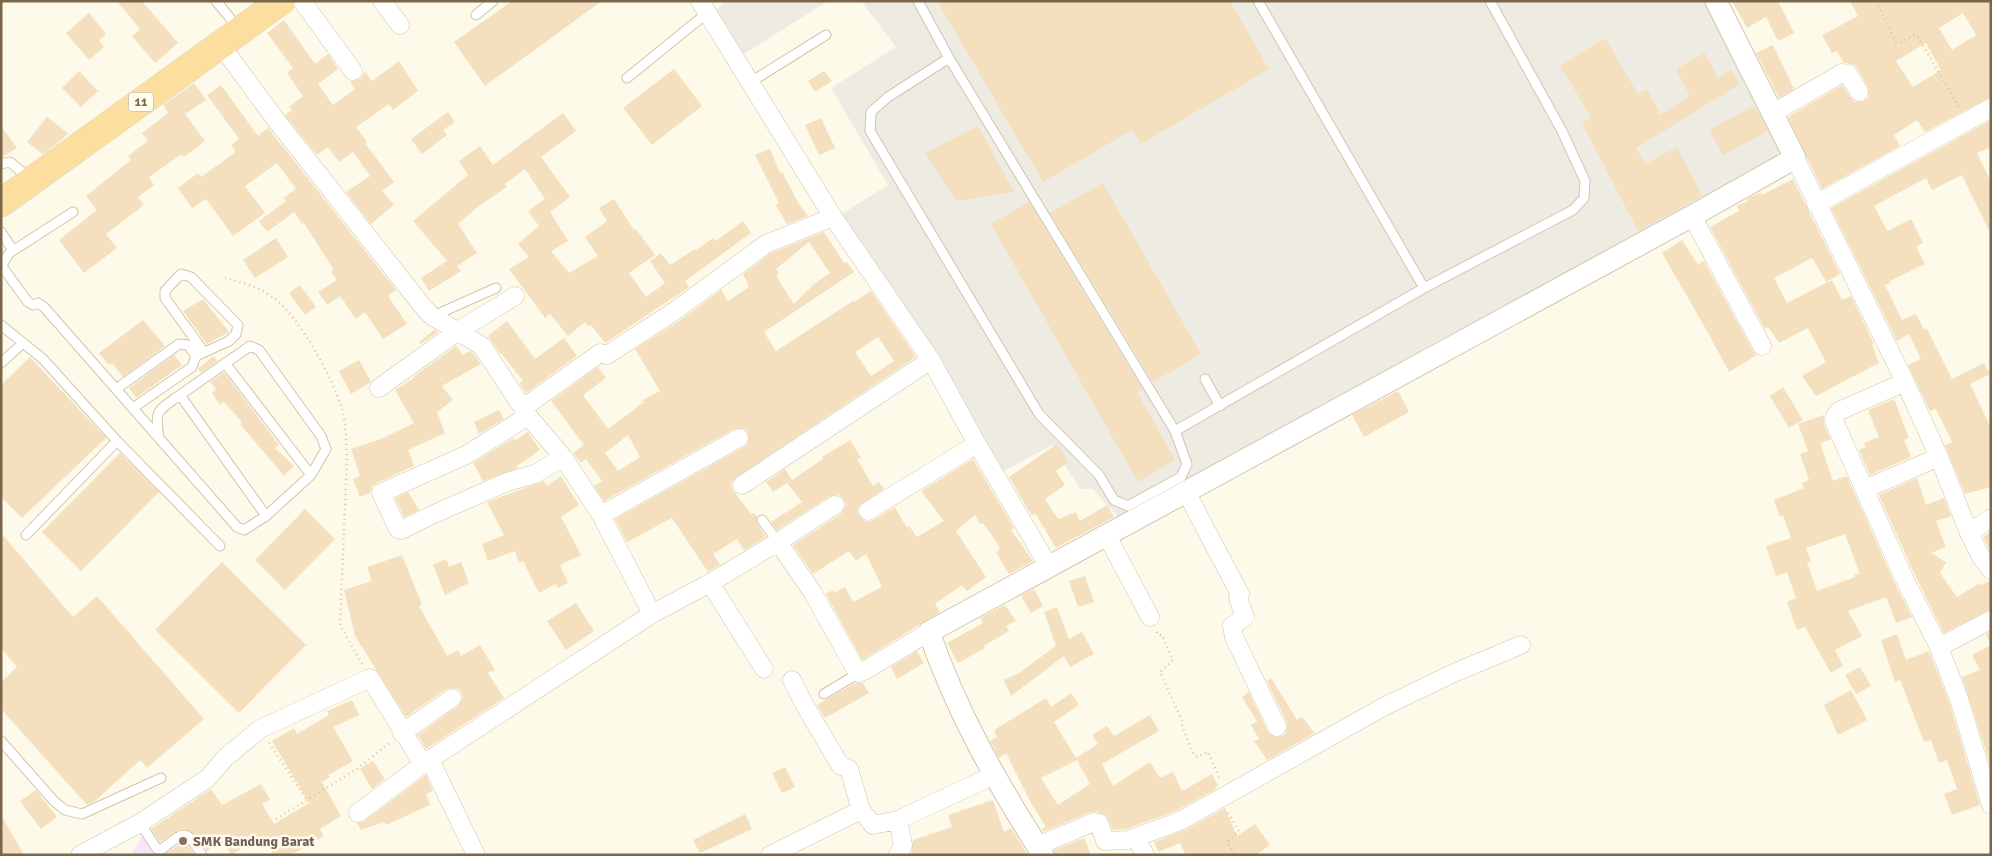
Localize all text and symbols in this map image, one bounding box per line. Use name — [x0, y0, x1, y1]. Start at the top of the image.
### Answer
road number: 11 — [128, 92, 154, 111]
place label: SMK Bandung Barat — [193, 833, 315, 850]
marker: SMK Bandung Barat — [177, 835, 189, 847]

